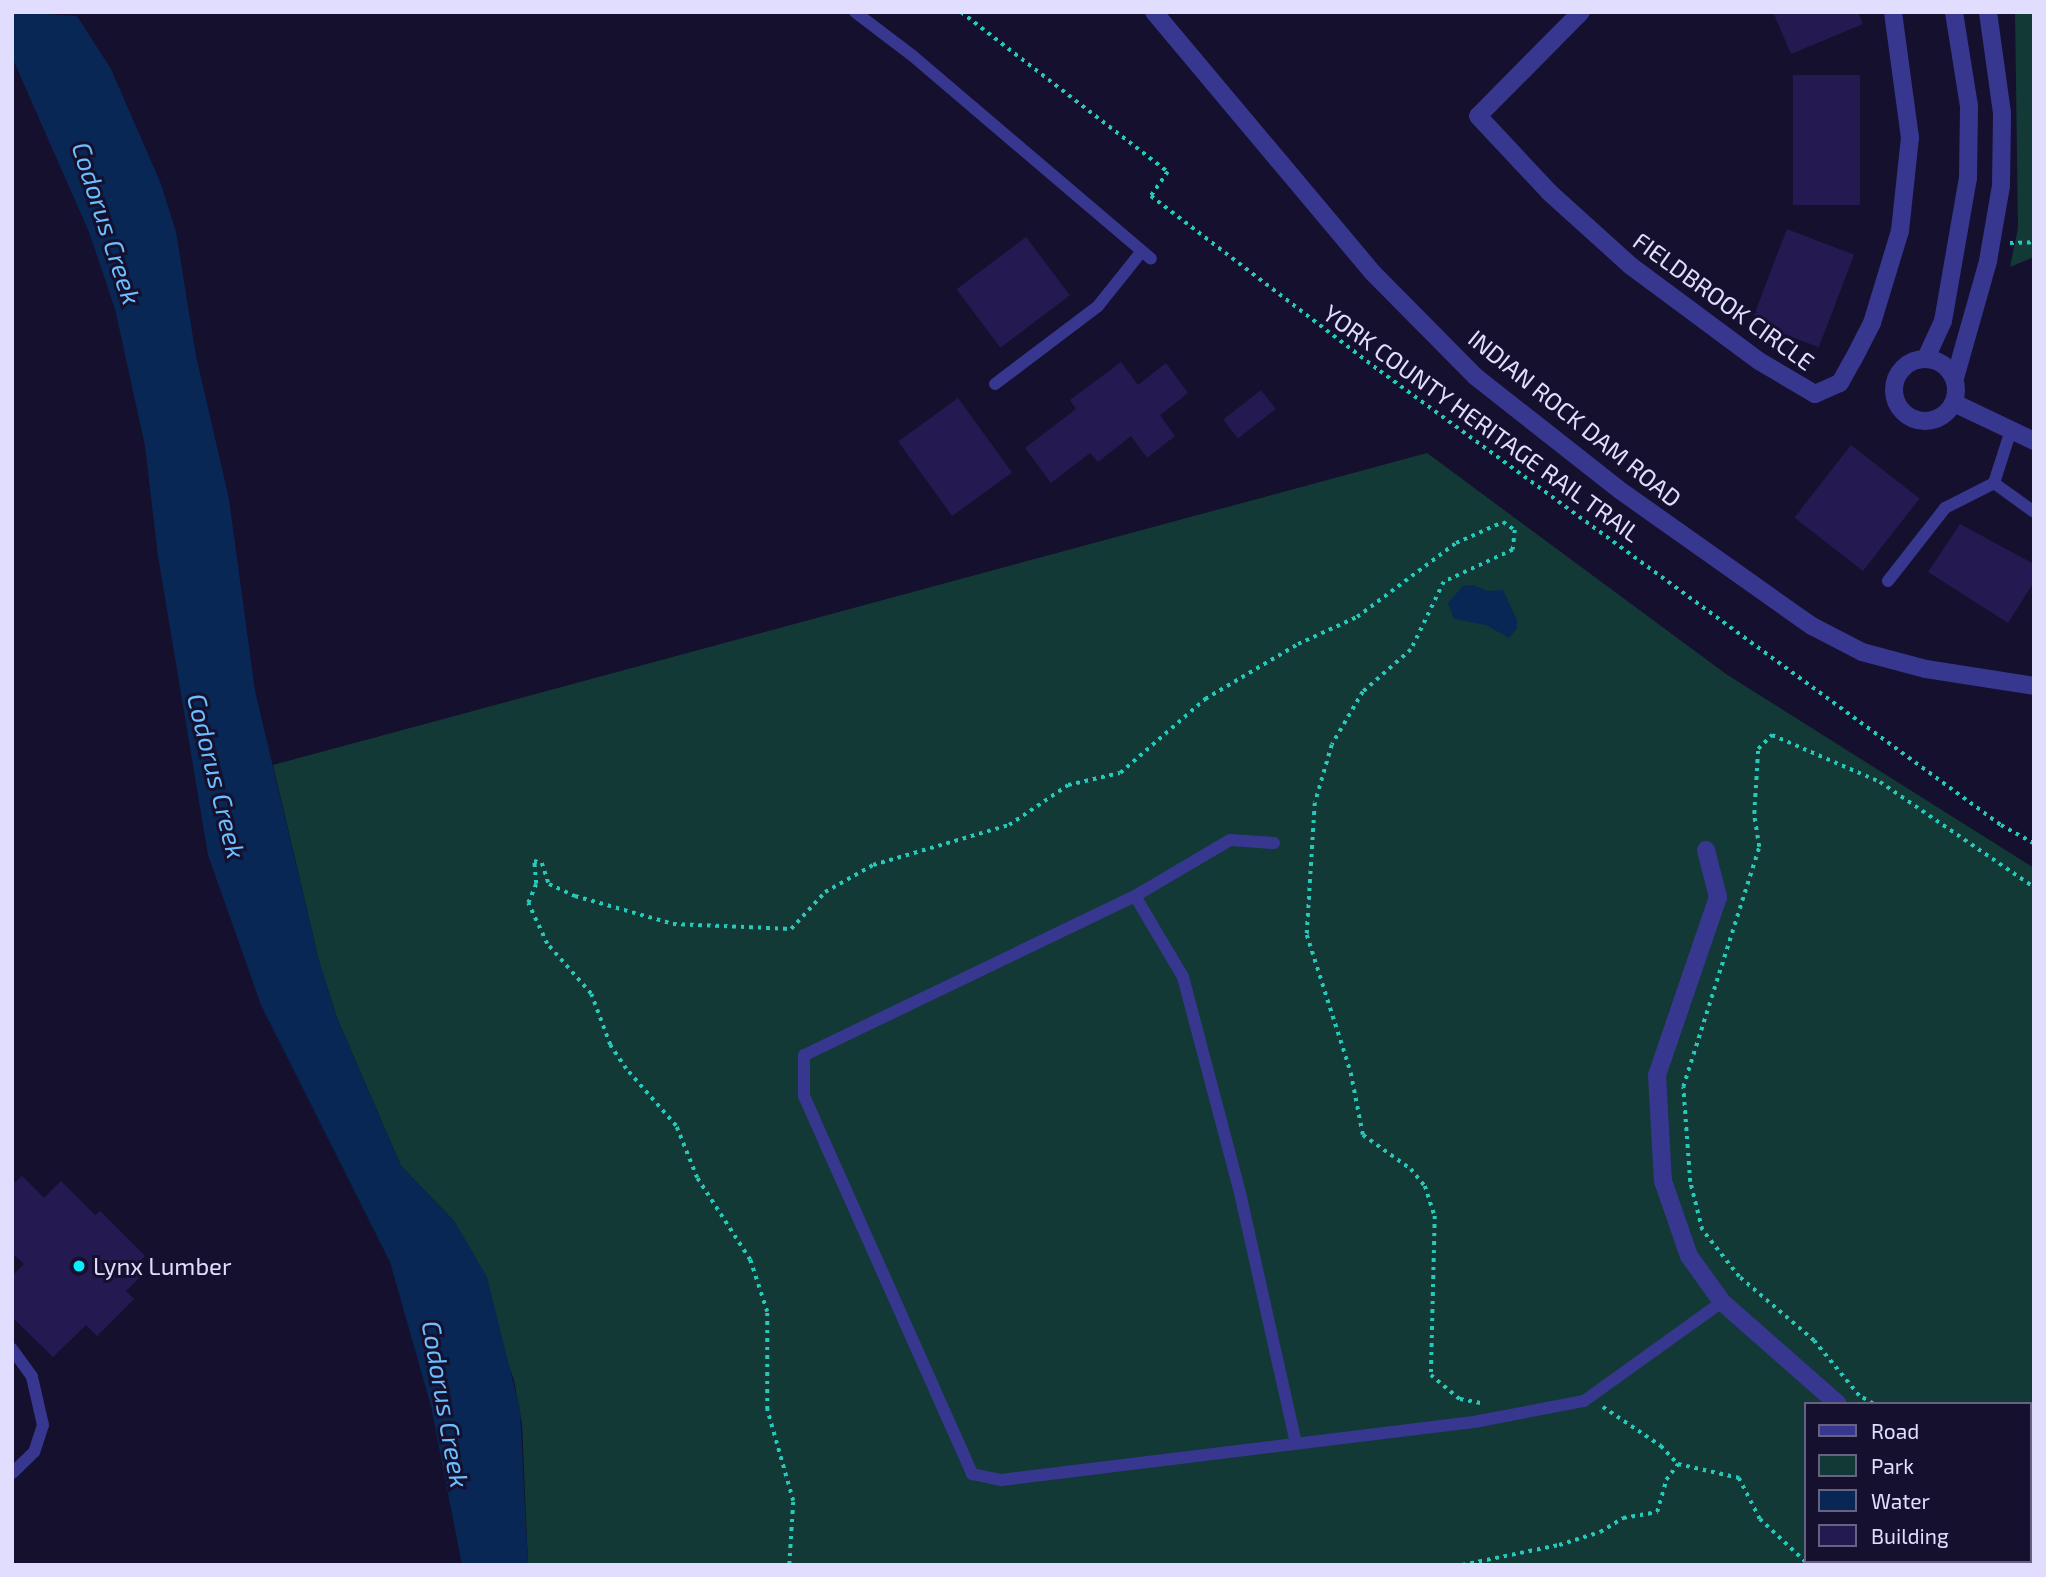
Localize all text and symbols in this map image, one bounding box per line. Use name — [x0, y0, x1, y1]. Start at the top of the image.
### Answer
water label: Codorus Creek — [66, 138, 148, 308]
street label: FIELDBROOK CIRCLE — [1628, 226, 1820, 376]
street label: YORK COUNTY HERITAGE RAIL TRAIL — [1317, 298, 1647, 548]
street label: INDIAN ROCK DAM ROAD — [1463, 323, 1687, 513]
water label: Codorus Creek — [181, 690, 253, 862]
place label: Lynx Lumber — [93, 1252, 232, 1280]
marker: Lynx Lumber — [71, 1258, 87, 1274]
water label: Codorus Creek — [416, 1318, 476, 1490]
legend — [1804, 1402, 2032, 1563]
text: Road — [1871, 1418, 1919, 1443]
text: Park — [1871, 1453, 1914, 1478]
text: Water — [1871, 1488, 1930, 1513]
text: Building — [1871, 1523, 1949, 1548]

